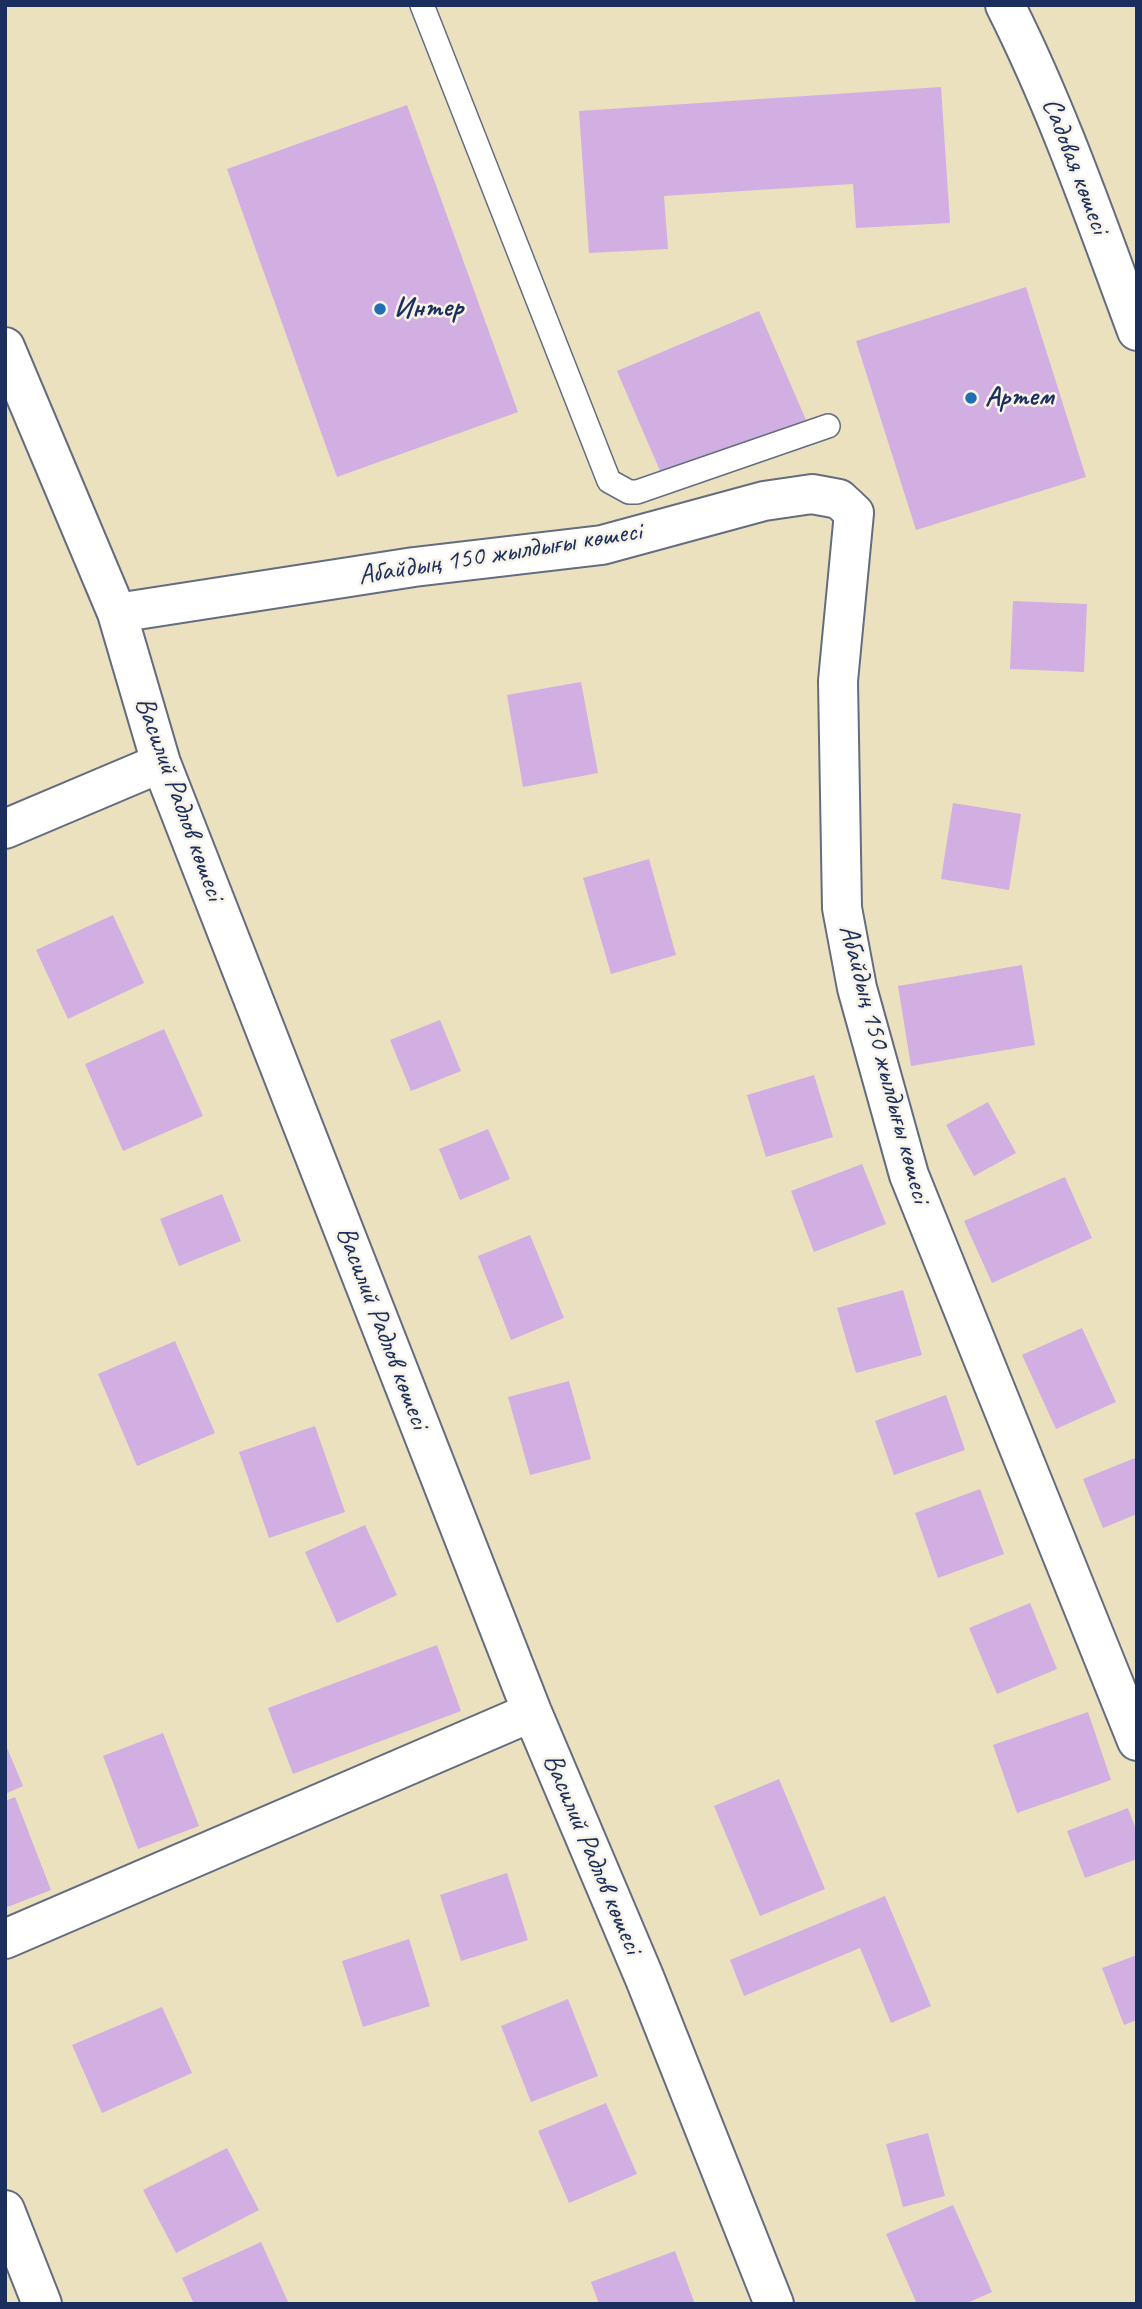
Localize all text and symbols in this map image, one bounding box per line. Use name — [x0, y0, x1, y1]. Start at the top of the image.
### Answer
street label: Садовая көшесі — [1034, 93, 1116, 239]
place label: Интер — [394, 292, 463, 326]
marker: Интер — [372, 301, 388, 317]
place label: Артем — [985, 381, 1053, 415]
marker: Артем — [963, 390, 979, 406]
street label: Абайдың 150 жылдығы көшесі — [356, 515, 644, 593]
street label: Василий Радлов көшесі — [127, 693, 231, 905]
street label: Абайдың 150 жылдығы көшесі — [831, 921, 937, 1207]
street label: Василий Радлов көшесі — [328, 1222, 436, 1434]
street label: Василий Радлов көшесі — [535, 1749, 649, 1959]

